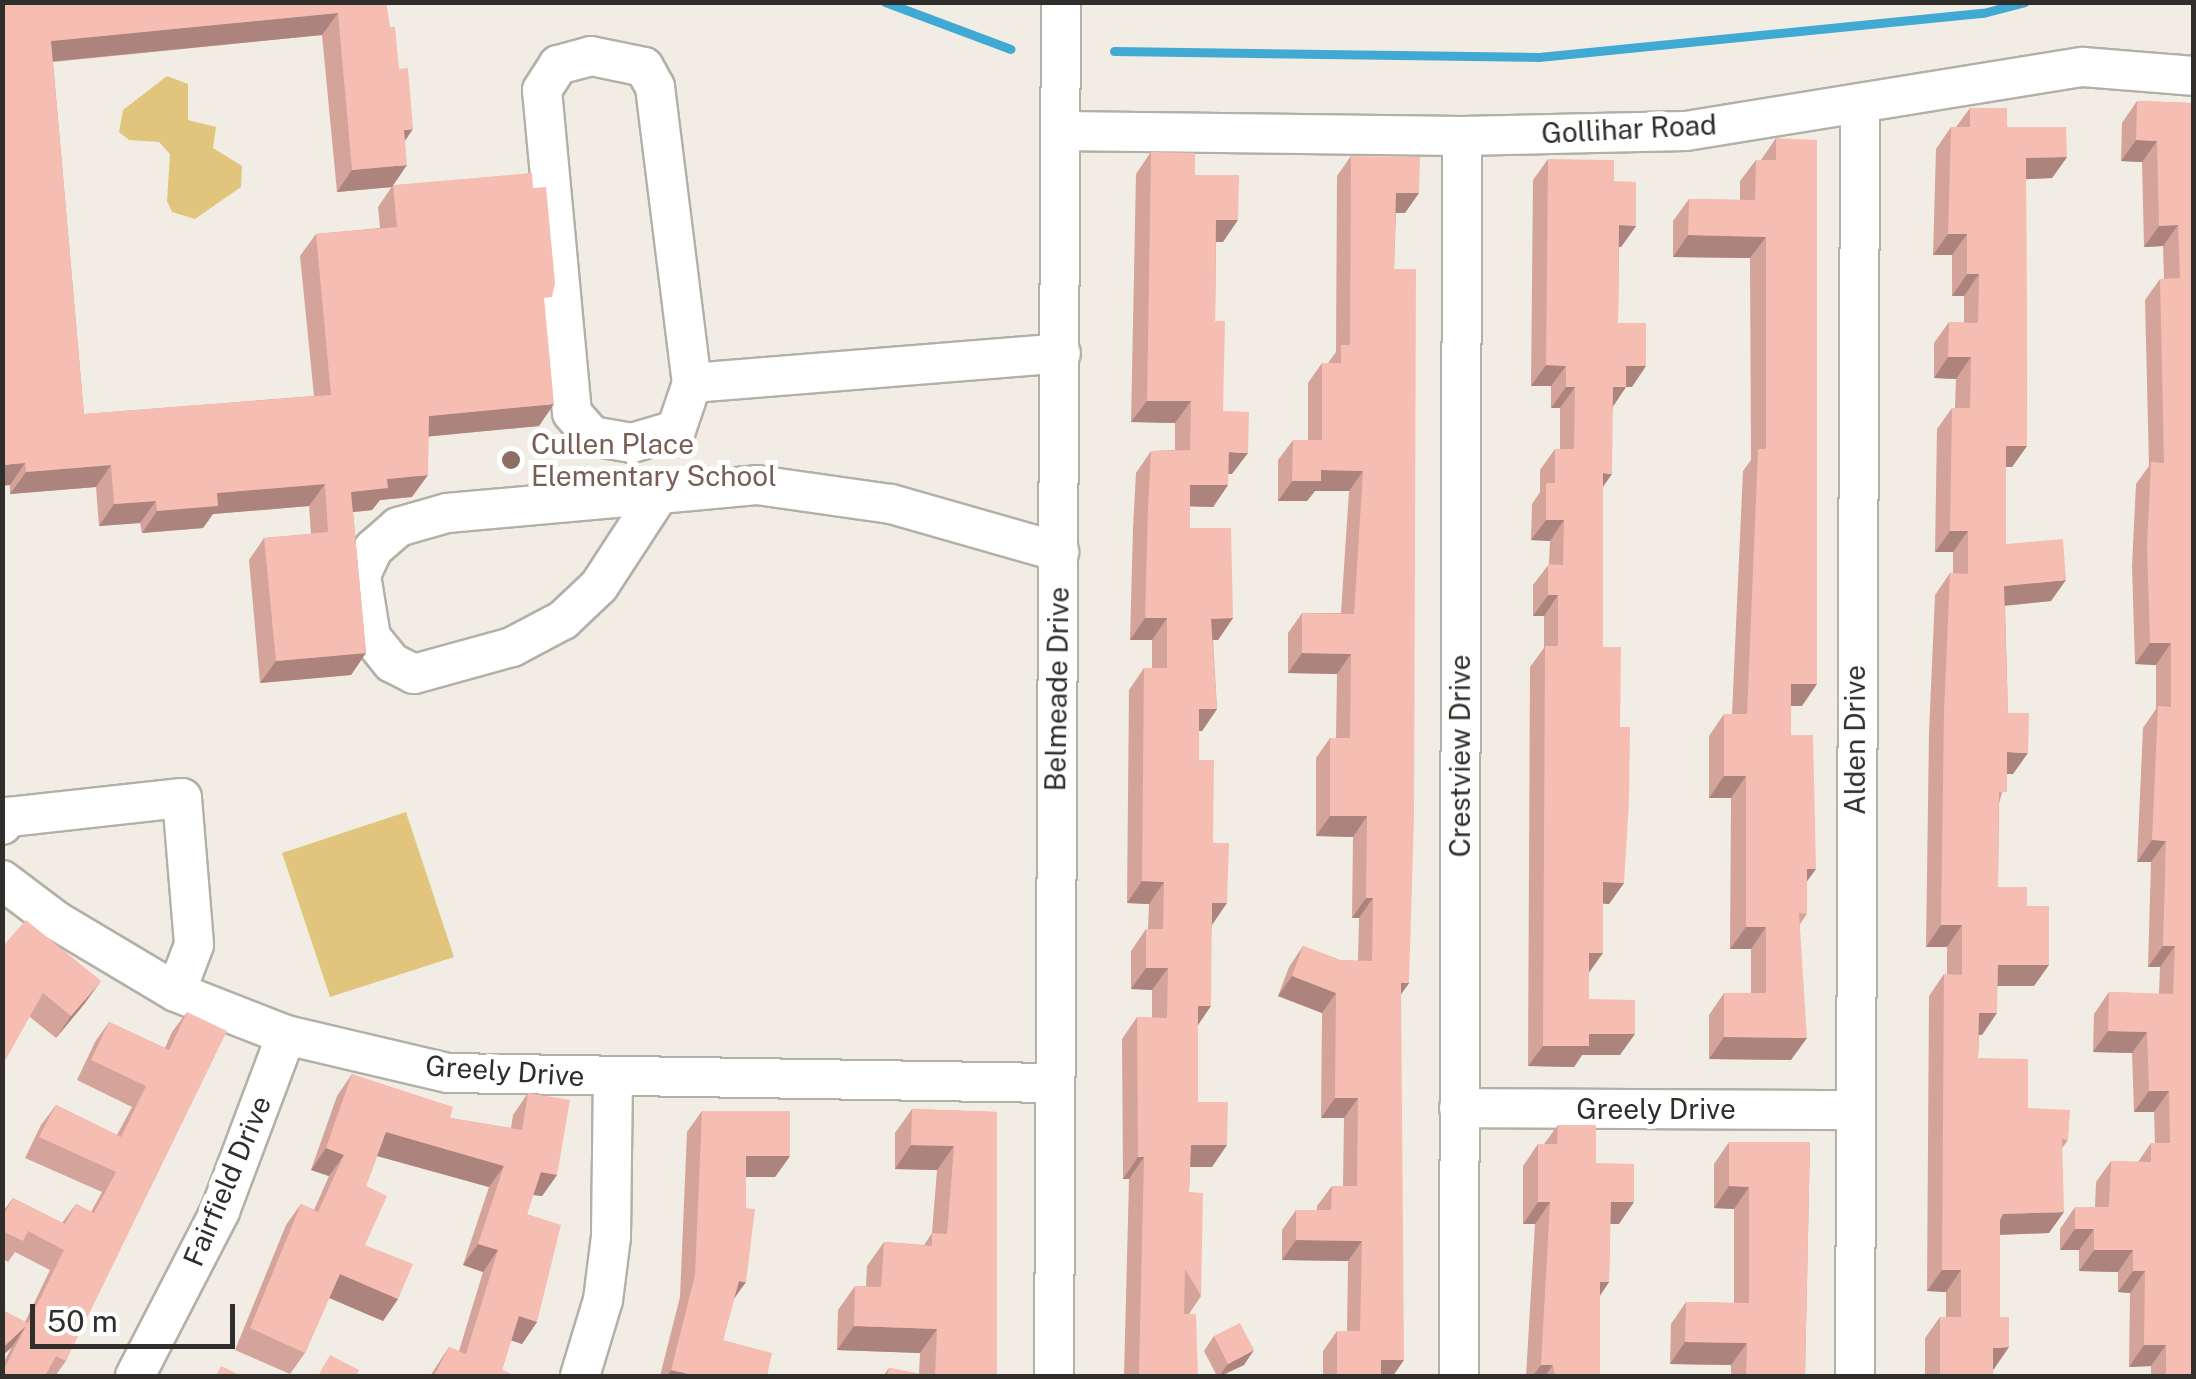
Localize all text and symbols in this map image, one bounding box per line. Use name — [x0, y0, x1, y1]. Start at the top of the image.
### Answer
street label: Gollihar Road — [1540, 108, 1718, 150]
place label: Cullen Place Elementary School — [531, 427, 777, 493]
marker: Cullen Place Elementary School — [500, 449, 522, 471]
street label: Belmeade Drive — [1038, 586, 1076, 792]
street label: Crestview Drive — [1443, 655, 1477, 857]
street label: Alden Drive — [1838, 665, 1872, 815]
street label: Greely Drive — [424, 1049, 586, 1093]
street label: Fairfield Drive — [176, 1091, 278, 1271]
street label: Greely Drive — [1576, 1092, 1736, 1126]
scale bar — [35, 1284, 240, 1346]
text: 50 m — [47, 1303, 118, 1339]

